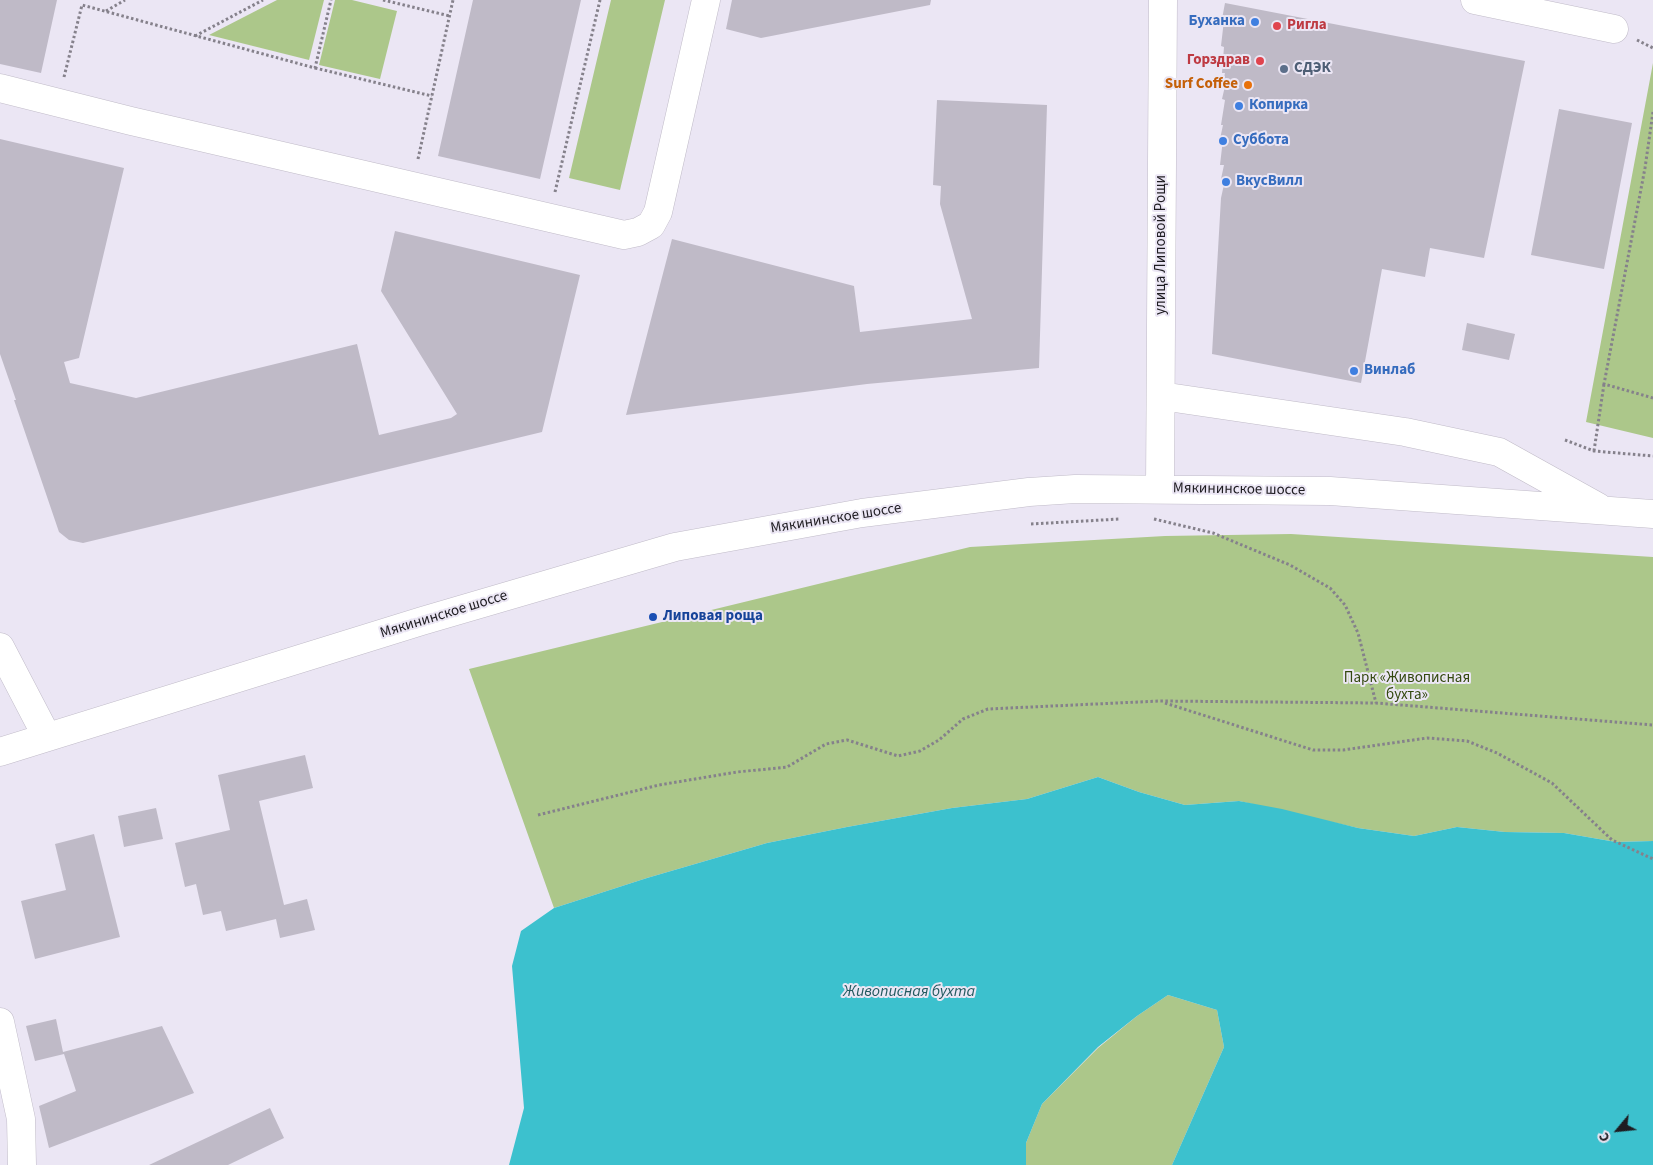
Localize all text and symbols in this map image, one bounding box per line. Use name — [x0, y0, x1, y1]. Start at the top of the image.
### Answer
place label: Буханка — [1189, 13, 1245, 31]
marker: Буханка — [1249, 16, 1261, 28]
place label: Ригла — [1287, 17, 1327, 35]
marker: Ригла — [1271, 20, 1283, 32]
place label: Горздрав — [1187, 52, 1250, 70]
marker: Горздрав — [1254, 55, 1266, 67]
place label: СДЭК — [1294, 60, 1331, 78]
marker: СДЭК — [1278, 63, 1290, 75]
place label: Surf Coffee — [1165, 76, 1238, 94]
marker: Surf Coffee — [1242, 79, 1254, 91]
place label: Копирка — [1249, 97, 1308, 115]
marker: Копирка — [1233, 100, 1245, 112]
place label: Суббота — [1233, 132, 1289, 150]
marker: Суббота — [1217, 135, 1229, 147]
place label: ВкусВилл — [1236, 173, 1303, 191]
street label: улица Липовой Рощи — [1153, 175, 1171, 315]
marker: ВкусВилл — [1220, 176, 1232, 188]
place label: Винлаб — [1364, 362, 1415, 380]
marker: Винлаб — [1348, 365, 1360, 377]
street label: Мякининское шоссе — [1173, 480, 1305, 500]
street label: Мякининское шоссе — [769, 500, 903, 538]
street label: Мякининское шоссе — [378, 587, 510, 643]
place label: Липовая роща — [663, 608, 763, 626]
marker: Липовая роща — [647, 611, 659, 623]
park label: Парк «Живописная бухта» — [1344, 670, 1470, 705]
water label: Живописная бухта — [843, 982, 975, 1002]
north arrow — [1593, 1105, 1643, 1155]
text: С — [1594, 1129, 1615, 1145]

